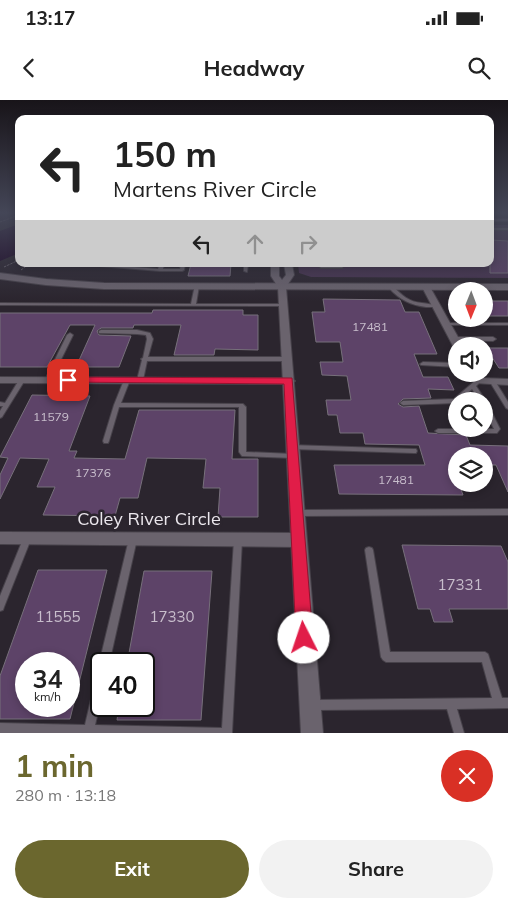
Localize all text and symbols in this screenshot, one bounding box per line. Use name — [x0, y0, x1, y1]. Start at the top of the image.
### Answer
text: 13:17 — [25, 6, 75, 30]
icon: back — [15, 54, 43, 82]
text: Headway — [203, 54, 305, 82]
icon: search — [465, 54, 493, 82]
text: 150 m — [113, 132, 217, 176]
icon: left — [30, 135, 95, 200]
text: Martens River Circle — [113, 175, 317, 203]
icon: left — [188, 230, 216, 258]
icon: ahead — [241, 230, 269, 258]
icon: right — [294, 230, 322, 258]
north arrow — [448, 282, 492, 328]
map controls — [448, 282, 493, 492]
house number: 17481 — [352, 319, 388, 334]
button: sound — [448, 337, 493, 382]
pin — [47, 359, 89, 401]
icon: arrive — [54, 366, 82, 394]
button: search — [448, 392, 493, 437]
house number: 11579 — [33, 409, 69, 424]
button: layers — [448, 447, 493, 492]
house number: 17376 — [75, 465, 111, 480]
house number: 17481 — [378, 472, 414, 487]
street label: Coley River Circle — [77, 507, 221, 530]
house number: 17331 — [437, 575, 483, 594]
house number: 11555 — [35, 607, 81, 626]
house number: 17330 — [149, 607, 195, 626]
position arrow — [277, 611, 329, 663]
speed limit sign: 40 — [90, 652, 155, 717]
text: 34 — [32, 663, 63, 694]
text: km/h — [34, 689, 61, 704]
text: 1 min — [15, 747, 94, 785]
button: close — [441, 750, 493, 802]
text: 280 m · 13:18 — [15, 785, 116, 805]
button: Exit — [15, 840, 249, 898]
button: Share — [259, 840, 493, 898]

